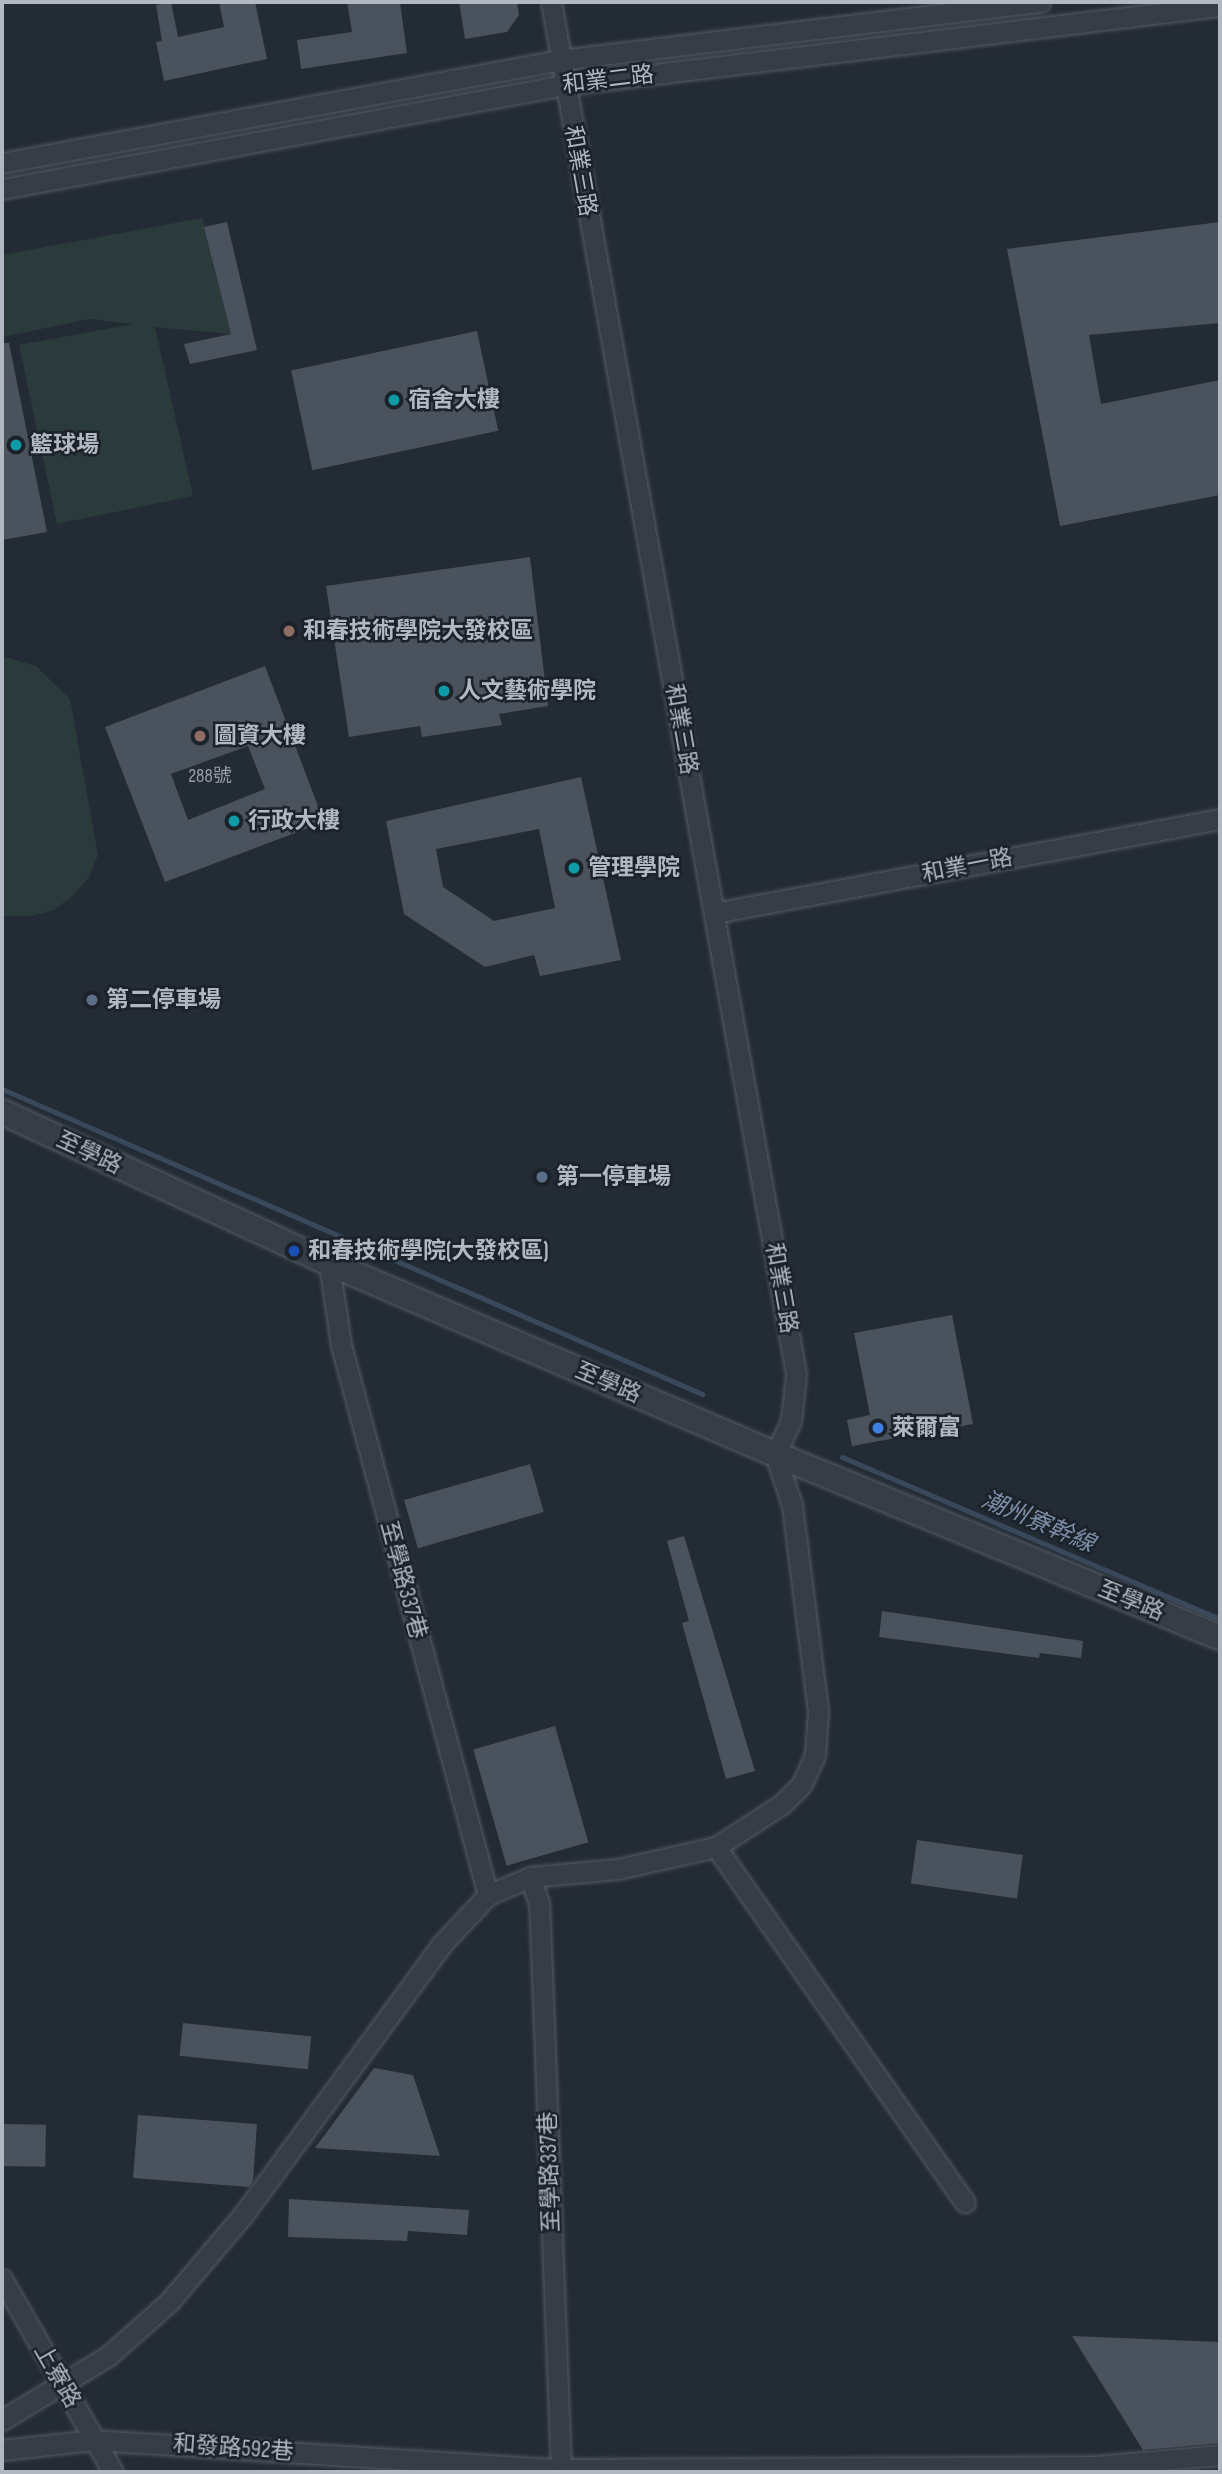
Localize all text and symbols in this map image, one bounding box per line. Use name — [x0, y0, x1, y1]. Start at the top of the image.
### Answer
street label: 和業二路 — [561, 61, 655, 99]
street label: 和業三路 — [558, 123, 602, 219]
place label: 宿舍大樓 — [408, 386, 500, 414]
marker: 宿舍大樓 — [386, 392, 402, 408]
place label: 籃球場 — [30, 431, 99, 459]
marker: 籃球場 — [8, 437, 24, 453]
place label: 和春技術學院大發校區 — [303, 617, 533, 645]
marker: 和春技術學院大發校區 — [281, 623, 297, 639]
place label: 人文藝術學院 — [458, 677, 596, 705]
street label: 和業三路 — [659, 681, 703, 777]
marker: 人文藝術學院 — [436, 683, 452, 699]
place label: 圖資大樓 — [214, 722, 306, 750]
marker: 圖資大樓 — [192, 728, 208, 744]
house number: 288號 — [188, 766, 232, 788]
place label: 行政大樓 — [248, 807, 340, 835]
marker: 行政大樓 — [226, 813, 242, 829]
street label: 和業一路 — [919, 844, 1015, 888]
place label: 管理學院 — [588, 854, 680, 882]
marker: 管理學院 — [566, 860, 582, 876]
place label: 第二停車場 — [106, 986, 221, 1014]
marker: 第二停車場 — [84, 992, 100, 1008]
street label: 至學路 — [52, 1126, 126, 1180]
place label: 第一停車場 — [556, 1163, 671, 1191]
marker: 第一停車場 — [534, 1169, 550, 1185]
place label: 和春技術學院(大發校區) — [308, 1237, 549, 1265]
street label: 和業三路 — [759, 1240, 803, 1336]
marker: 和春技術學院(大發校區) — [286, 1243, 302, 1259]
street label: 至學路 — [571, 1357, 645, 1409]
place label: 萊爾富 — [892, 1414, 961, 1442]
marker: 萊爾富 — [870, 1420, 886, 1436]
water label: 潮州寮幹線 — [977, 1485, 1099, 1559]
street label: 至學路337巷 — [374, 1518, 432, 1642]
street label: 至學路 — [1094, 1575, 1168, 1627]
street label: 至學路337巷 — [534, 2111, 566, 2233]
street label: 上寮路 — [28, 2339, 86, 2413]
street label: 和發路592巷 — [172, 2430, 294, 2466]

